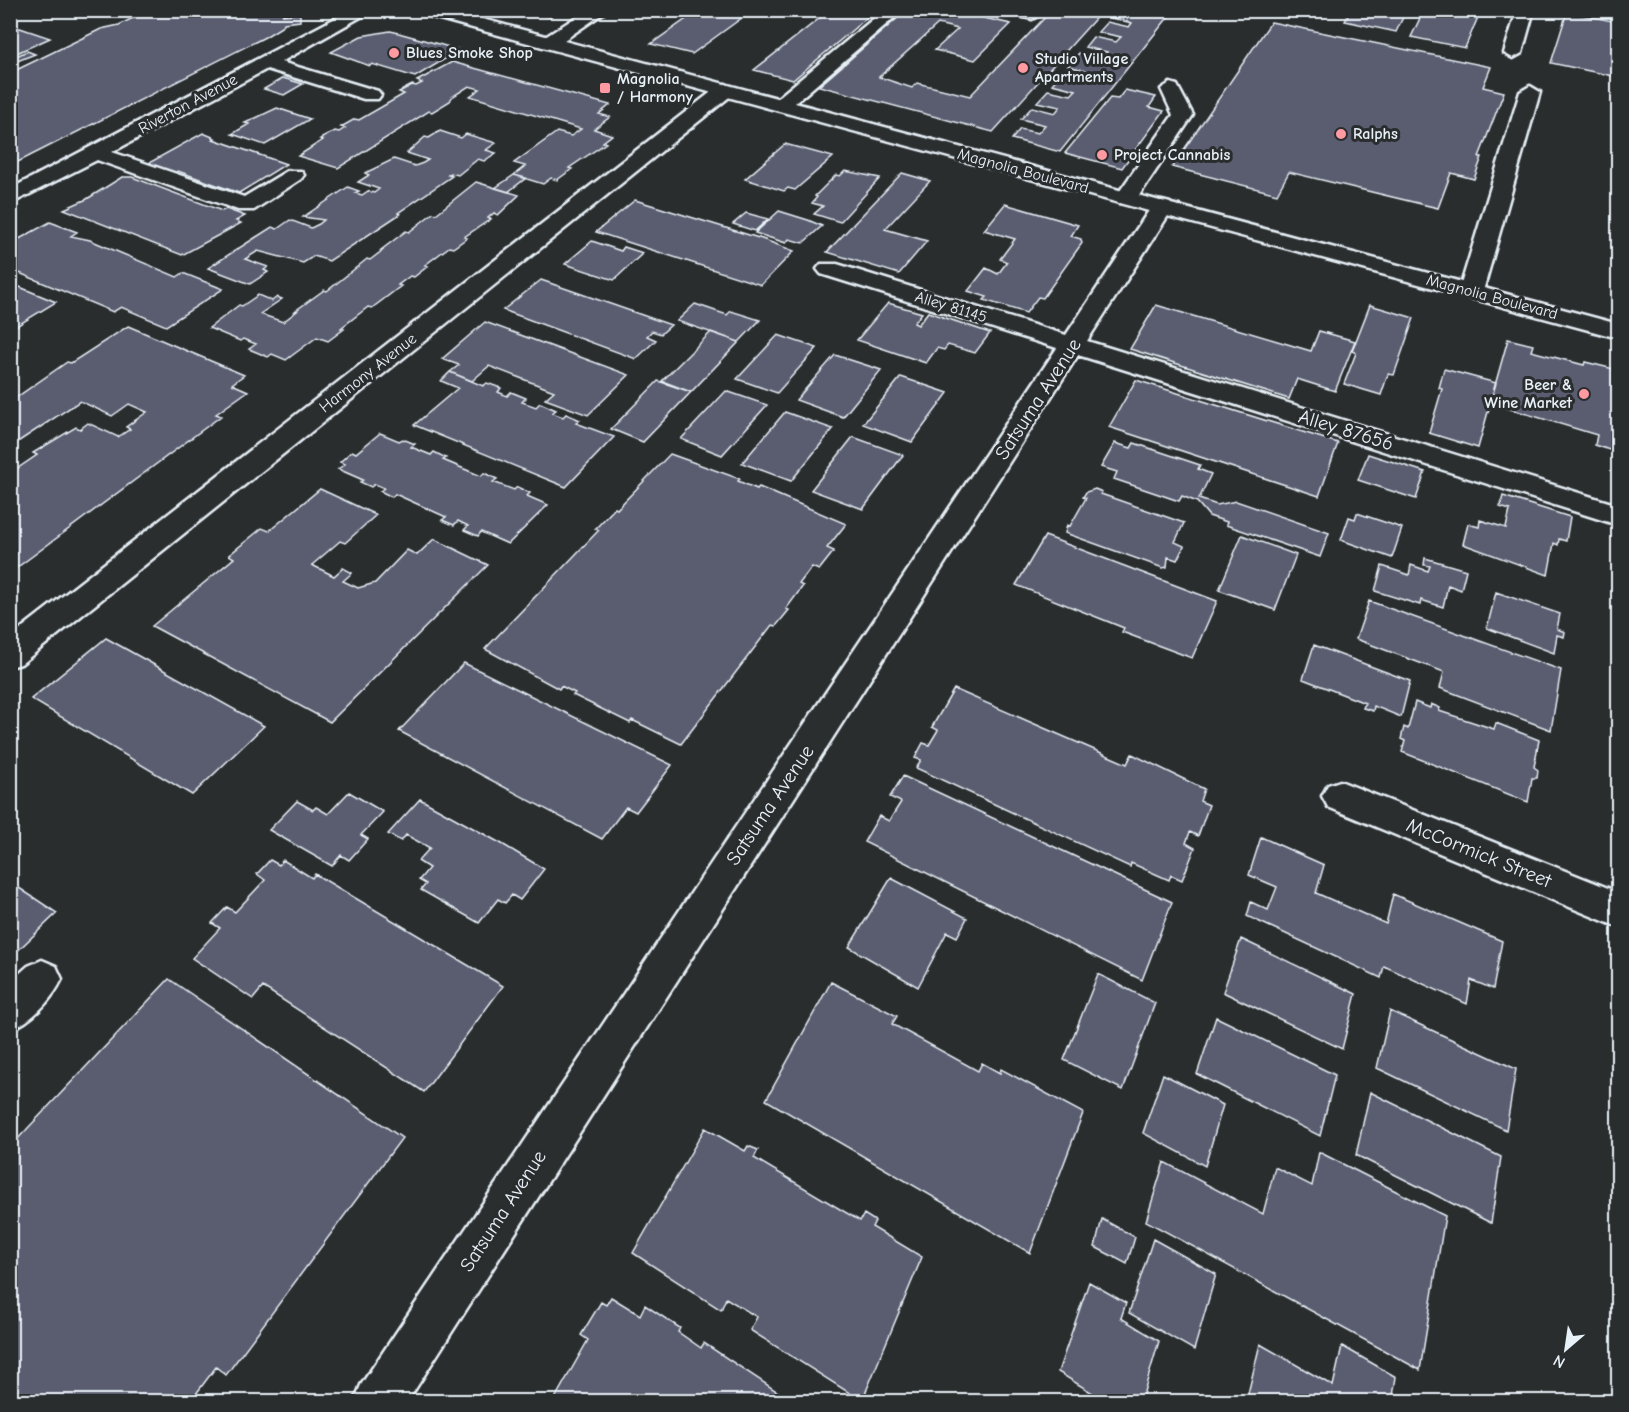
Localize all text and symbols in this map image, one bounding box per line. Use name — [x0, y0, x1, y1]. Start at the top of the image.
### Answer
place label: Blues Smoke Shop — [406, 44, 533, 62]
marker: Blues Smoke Shop — [387, 46, 401, 60]
place label: Studio Village Apartments — [1035, 50, 1128, 86]
marker: Studio Village Apartments — [1016, 61, 1030, 75]
street label: Riverton Avenue — [135, 70, 241, 138]
place label: Magnolia / Harmony — [617, 70, 693, 106]
marker: Magnolia / Harmony — [598, 81, 612, 95]
place label: Ralphs — [1353, 125, 1398, 143]
marker: Ralphs — [1334, 127, 1348, 141]
street label: Magnolia Boulevard — [955, 145, 1091, 197]
place label: Project Cannabis — [1114, 146, 1230, 164]
marker: Project Cannabis — [1095, 148, 1109, 162]
street label: Magnolia Boulevard — [1424, 271, 1560, 323]
street label: Alley 81145 — [913, 288, 989, 326]
street label: Harmony Avenue — [316, 330, 420, 416]
street label: Satsuma Avenue — [990, 334, 1086, 464]
place label: Beer & Wine Market — [1484, 376, 1573, 412]
marker: Beer & Wine Market — [1577, 387, 1591, 401]
street label: Alley 87656 — [1296, 405, 1396, 455]
street label: Satsuma Avenue — [721, 741, 819, 869]
street label: McCormick Street — [1403, 813, 1556, 893]
street label: Satsuma Avenue — [455, 1146, 551, 1276]
north arrow — [1536, 1319, 1596, 1379]
text: N — [1550, 1351, 1568, 1372]

